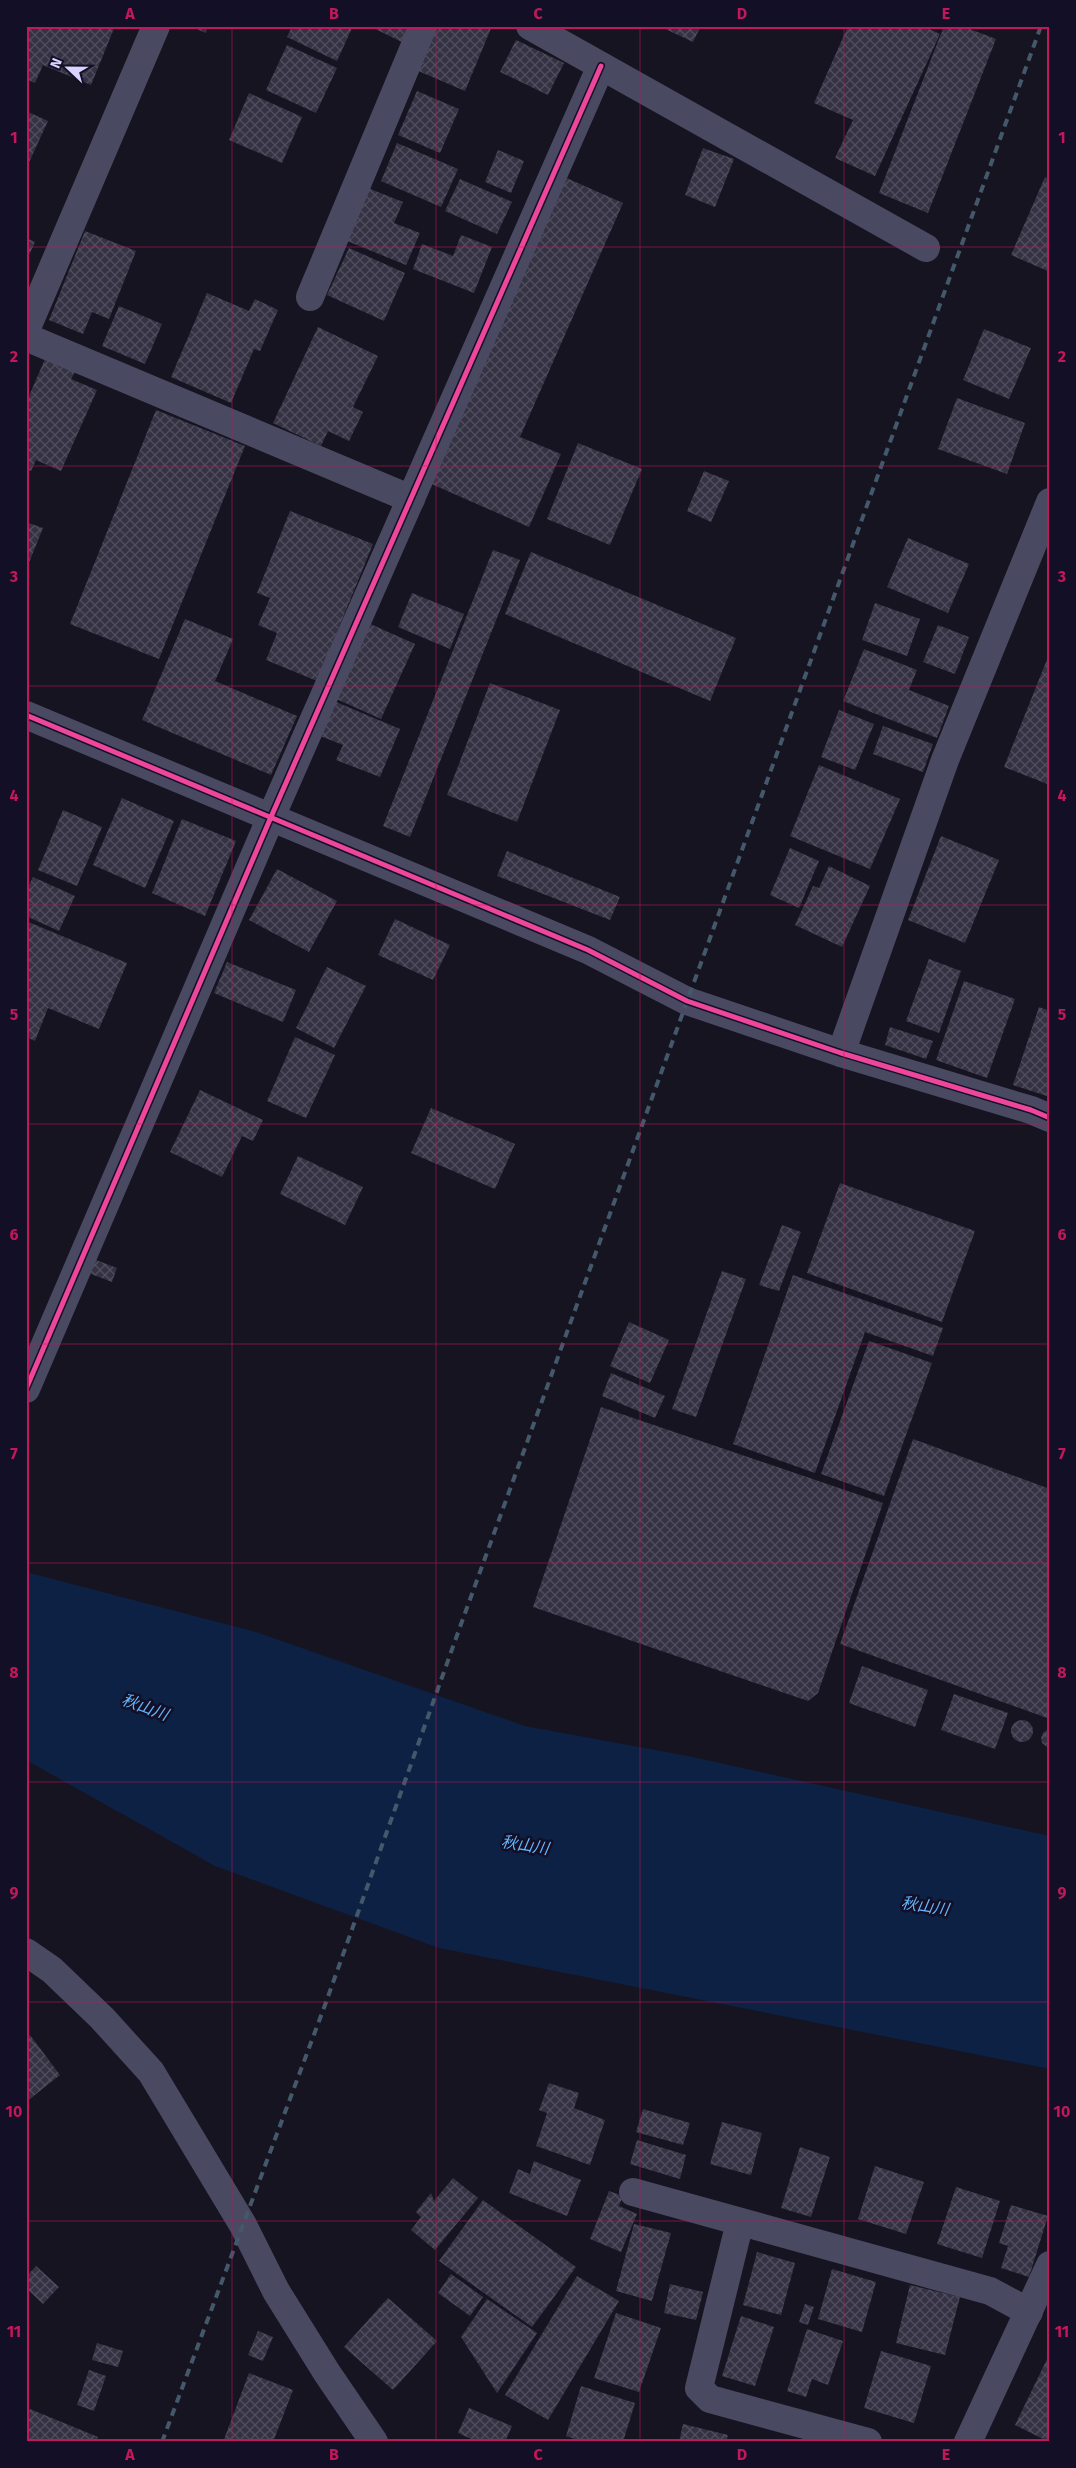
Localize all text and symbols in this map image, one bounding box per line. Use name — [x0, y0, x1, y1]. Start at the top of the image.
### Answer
text: A — [124, 4, 135, 23]
text: B — [329, 4, 339, 23]
text: C — [533, 4, 543, 23]
text: D — [737, 4, 747, 23]
text: E — [942, 4, 950, 23]
north arrow — [42, 42, 92, 92]
text: N — [47, 56, 66, 71]
text: 1 — [10, 128, 18, 147]
text: 1 — [1058, 128, 1066, 147]
text: 2 — [10, 347, 18, 366]
text: 2 — [1058, 347, 1066, 366]
text: 3 — [9, 567, 18, 586]
text: 3 — [1057, 567, 1066, 586]
text: 4 — [9, 786, 19, 805]
text: 4 — [1057, 786, 1067, 805]
text: 5 — [10, 1005, 19, 1024]
text: 5 — [1058, 1005, 1067, 1024]
text: 6 — [9, 1225, 19, 1244]
text: 6 — [1057, 1225, 1067, 1244]
text: 7 — [10, 1444, 18, 1463]
text: 7 — [1058, 1444, 1066, 1463]
text: 8 — [9, 1663, 19, 1682]
text: 8 — [1057, 1663, 1067, 1682]
water label: 秋山川 — [119, 1690, 173, 1725]
water label: 秋山川 — [500, 1832, 552, 1858]
text: 9 — [10, 1883, 19, 1902]
text: 9 — [1058, 1883, 1067, 1902]
water label: 秋山川 — [900, 1893, 952, 1919]
text: 10 — [6, 2102, 22, 2121]
text: 10 — [1054, 2102, 1070, 2121]
text: 11 — [7, 2322, 21, 2341]
text: 11 — [1055, 2322, 1069, 2341]
text: A — [124, 2445, 135, 2464]
text: B — [329, 2445, 339, 2464]
text: C — [533, 2445, 543, 2464]
text: D — [737, 2445, 747, 2464]
text: E — [942, 2445, 950, 2464]

